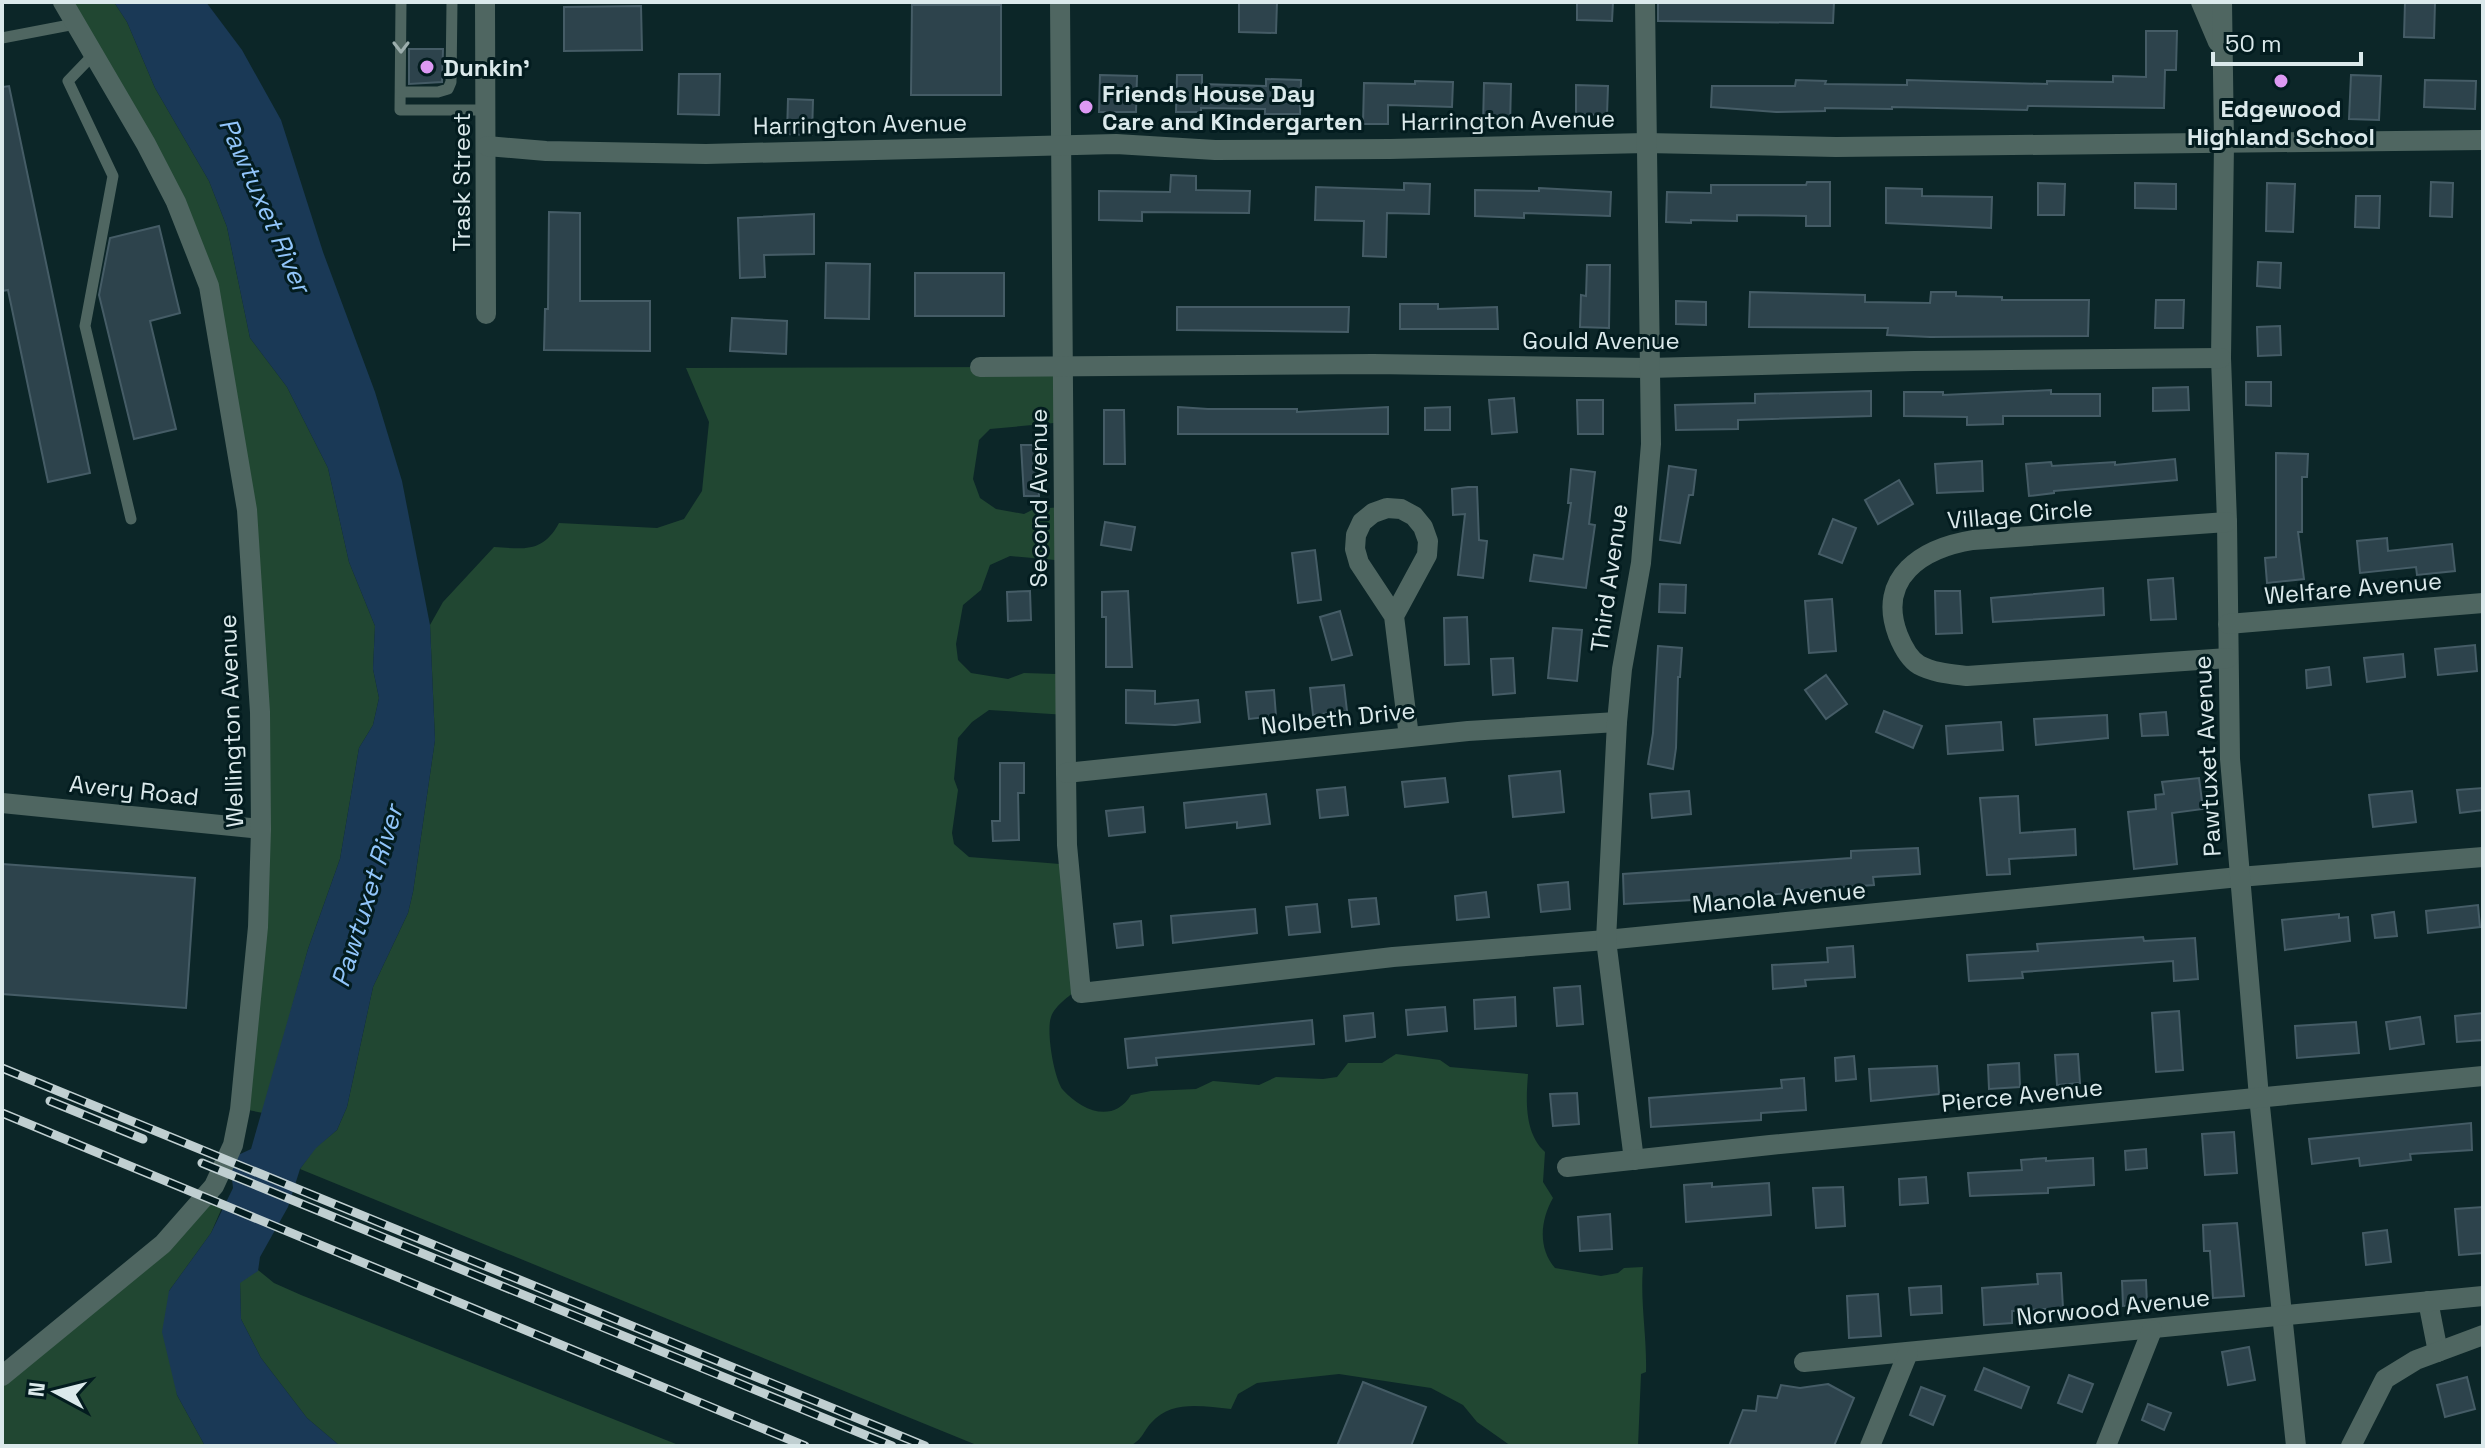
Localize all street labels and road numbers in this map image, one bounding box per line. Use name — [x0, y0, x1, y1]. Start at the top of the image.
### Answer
street label: Harrington Avenue — [1401, 103, 1615, 137]
street label: Harrington Avenue — [753, 107, 967, 141]
street label: Trask Street — [446, 112, 477, 252]
street label: Gould Avenue — [1522, 325, 1680, 356]
street label: Second Avenue — [1023, 409, 1054, 587]
street label: Village Circle — [1946, 492, 2094, 536]
street label: Third Avenue — [1583, 502, 1635, 654]
street label: Welfare Avenue — [2263, 565, 2443, 611]
street label: Wellington Avenue — [212, 614, 250, 828]
street label: Pawtuxet Avenue — [2186, 655, 2228, 857]
street label: Nolbeth Drive — [1259, 694, 1417, 742]
street label: Avery Road — [68, 768, 200, 812]
street label: Manola Avenue — [1691, 874, 1867, 920]
street label: Pierce Avenue — [1940, 1071, 2104, 1119]
street label: Norwood Avenue — [2015, 1281, 2211, 1333]

